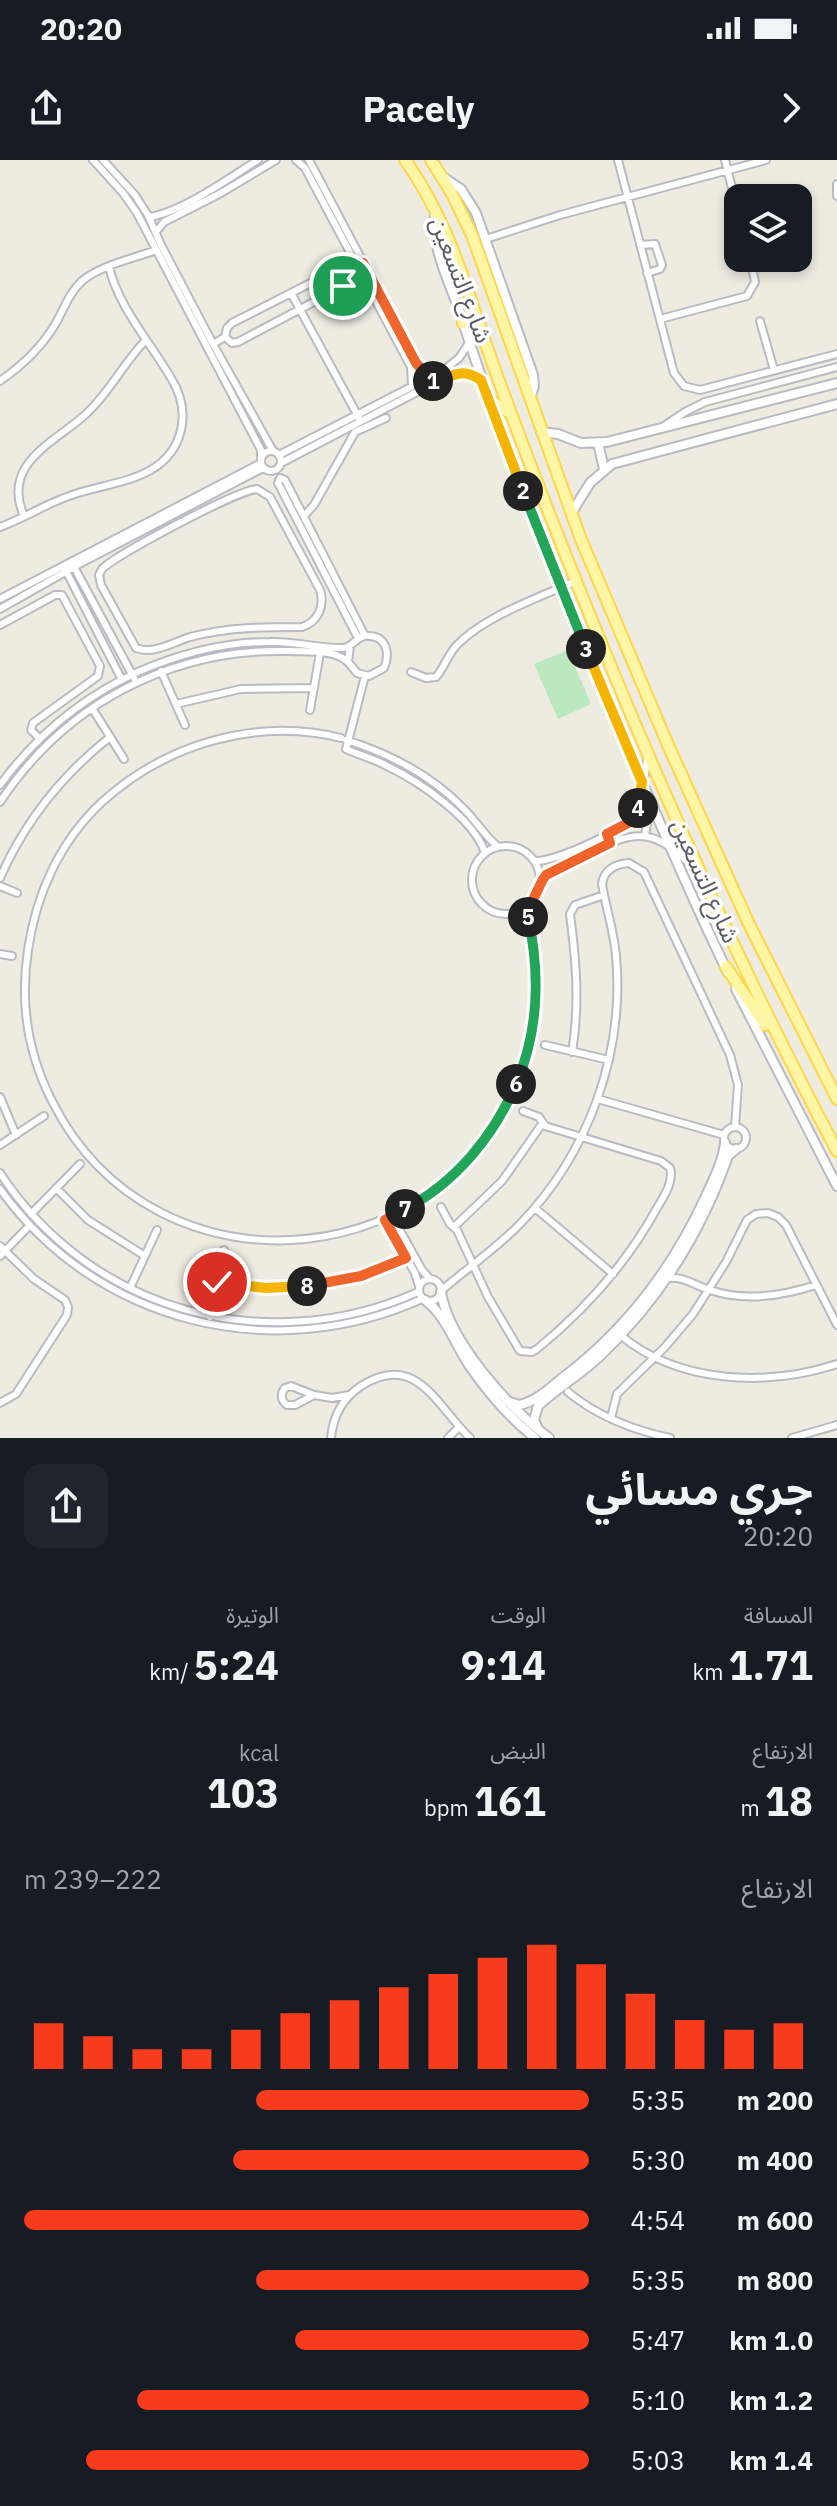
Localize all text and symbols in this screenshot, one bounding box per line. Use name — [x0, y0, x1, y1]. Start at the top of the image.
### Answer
text: 20:20 — [40, 9, 122, 48]
text: Pacely — [362, 85, 475, 132]
icon: share — [24, 86, 68, 130]
icon: forward — [769, 86, 813, 130]
map controls — [724, 184, 812, 272]
button: layers — [724, 184, 812, 272]
street label: شارع التسعين — [421, 212, 501, 348]
pin — [309, 252, 377, 320]
icon: arrive — [321, 264, 365, 308]
pin: 1 — [413, 361, 453, 401]
text: 1 — [426, 366, 440, 395]
pin: 2 — [503, 471, 543, 511]
text: 2 — [516, 476, 530, 505]
pin: 3 — [566, 629, 606, 669]
text: 3 — [579, 634, 593, 663]
pin: 4 — [618, 788, 658, 828]
text: 4 — [631, 793, 645, 822]
street label: شارع التسعين — [662, 813, 748, 949]
pin: 5 — [508, 897, 548, 937]
text: 5 — [521, 902, 535, 931]
pin: 6 — [496, 1064, 536, 1104]
text: 6 — [509, 1069, 523, 1098]
pin: 7 — [385, 1189, 425, 1229]
text: 7 — [398, 1194, 412, 1223]
pin — [183, 1248, 251, 1316]
icon: check — [195, 1260, 239, 1304]
pin: 8 — [287, 1266, 327, 1306]
text: 8 — [300, 1271, 314, 1300]
text: جري مسائي — [585, 1460, 813, 1517]
button: share — [24, 1464, 108, 1548]
text: 20:20 — [743, 1519, 813, 1553]
text: الوتيرة — [226, 1600, 279, 1629]
text: الوقت — [491, 1600, 546, 1629]
text: المسافة — [744, 1600, 813, 1629]
text: 5:24 — [194, 1639, 279, 1691]
text: 9:14 — [461, 1639, 546, 1691]
text: 1.71 — [729, 1639, 813, 1691]
text: /km — [149, 1657, 194, 1686]
text: km — [693, 1657, 729, 1686]
text: النبض — [490, 1736, 546, 1765]
text: الارتفاع — [753, 1736, 813, 1765]
text: kcal — [239, 1738, 279, 1767]
text: 103 — [207, 1767, 279, 1819]
text: 161 — [474, 1775, 546, 1827]
text: 18 — [765, 1775, 813, 1827]
text: bpm — [424, 1793, 474, 1822]
text: m — [741, 1793, 765, 1822]
text: 222–239 m — [24, 1862, 162, 1896]
text: الارتفاع — [742, 1871, 813, 1905]
text: 5:35 — [631, 2083, 685, 2117]
text: 200 m — [737, 2083, 813, 2117]
text: 5:30 — [631, 2143, 685, 2177]
text: 400 m — [737, 2143, 813, 2177]
text: 4:54 — [631, 2203, 685, 2237]
text: 600 m — [737, 2203, 813, 2237]
text: 5:35 — [631, 2263, 685, 2297]
text: 800 m — [737, 2263, 813, 2297]
text: 5:47 — [631, 2323, 685, 2357]
text: 1.0 km — [729, 2323, 813, 2357]
text: 5:10 — [631, 2383, 685, 2417]
text: 1.2 km — [729, 2383, 813, 2417]
text: 5:03 — [631, 2443, 685, 2477]
text: 1.4 km — [729, 2443, 813, 2477]

